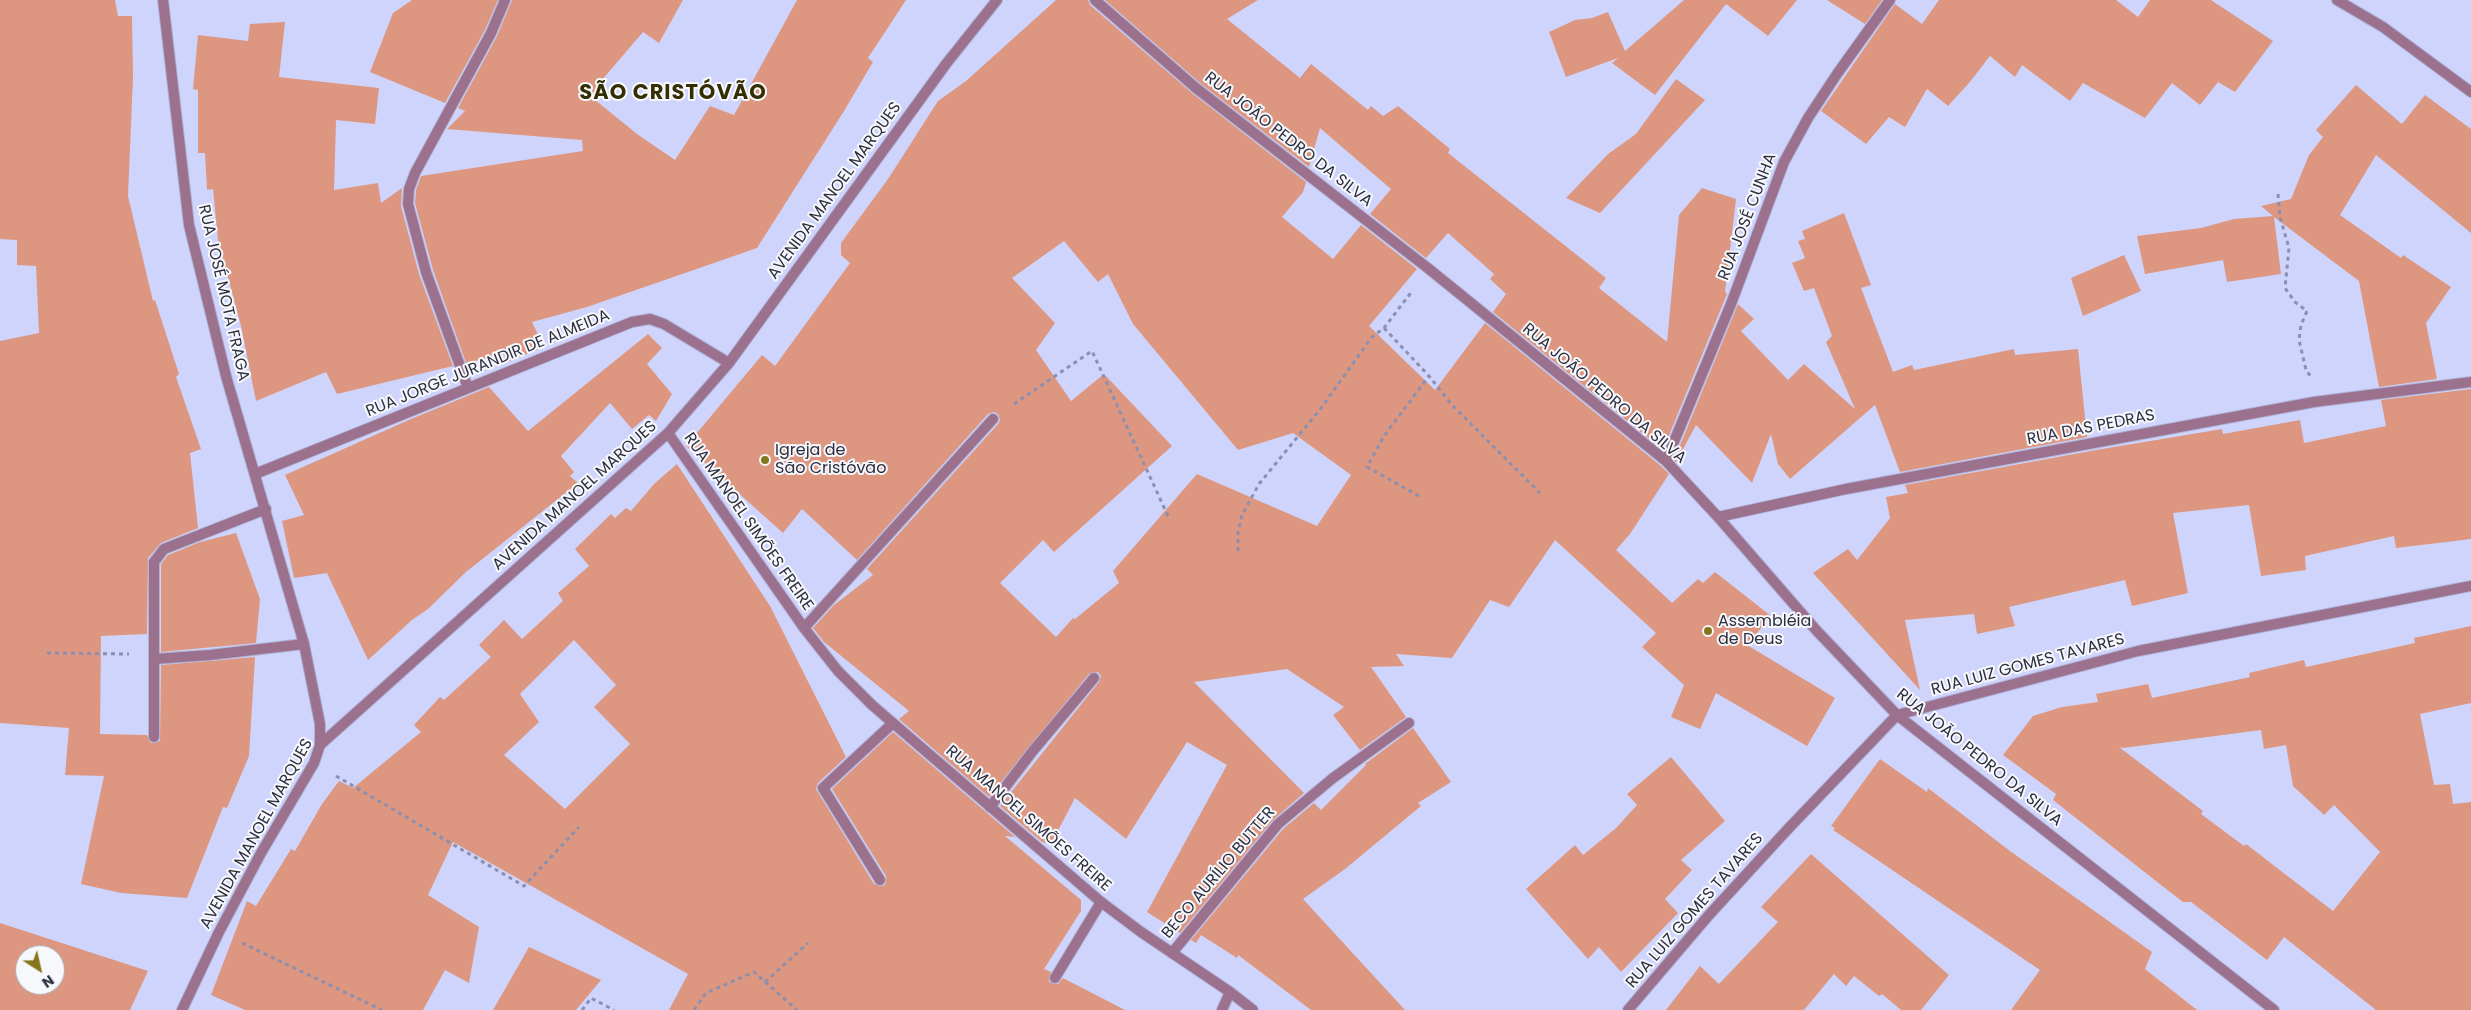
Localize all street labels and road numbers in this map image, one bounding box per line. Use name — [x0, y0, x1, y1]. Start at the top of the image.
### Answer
street label: RUA JOÃO PEDRO DA SILVA — [1200, 68, 1376, 212]
street label: AVENIDA MANOEL MARQUES — [764, 99, 906, 283]
street label: RUA JOSÉ CUNHA — [1715, 151, 1781, 283]
street label: RUA JOSÉ MOTA FRAGA — [193, 203, 253, 383]
street label: RUA JORGE JURANDIR DE ALMEIDA — [363, 306, 613, 422]
street label: RUA JOÃO PEDRO DA SILVA — [1518, 320, 1690, 468]
street label: RUA DAS PEDRAS — [2025, 406, 2157, 450]
street label: AVENIDA MANOEL MARQUES — [489, 417, 661, 575]
street label: RUA MANOEL SIMÕES FREIRE — [679, 429, 817, 615]
street label: RUA LUIZ GOMES TAVARES — [1929, 630, 2127, 700]
street label: RUA JOÃO PEDRO DA SILVA — [1892, 685, 2066, 831]
street label: AVENIDA MANOEL MARQUES — [197, 736, 317, 932]
street label: RUA MANOEL SIMÕES FREIRE — [941, 742, 1115, 896]
street label: BECO AURÍLIO BUTTER — [1158, 803, 1280, 943]
street label: RUA LUIZ GOMES TAVARES — [1622, 830, 1768, 992]

